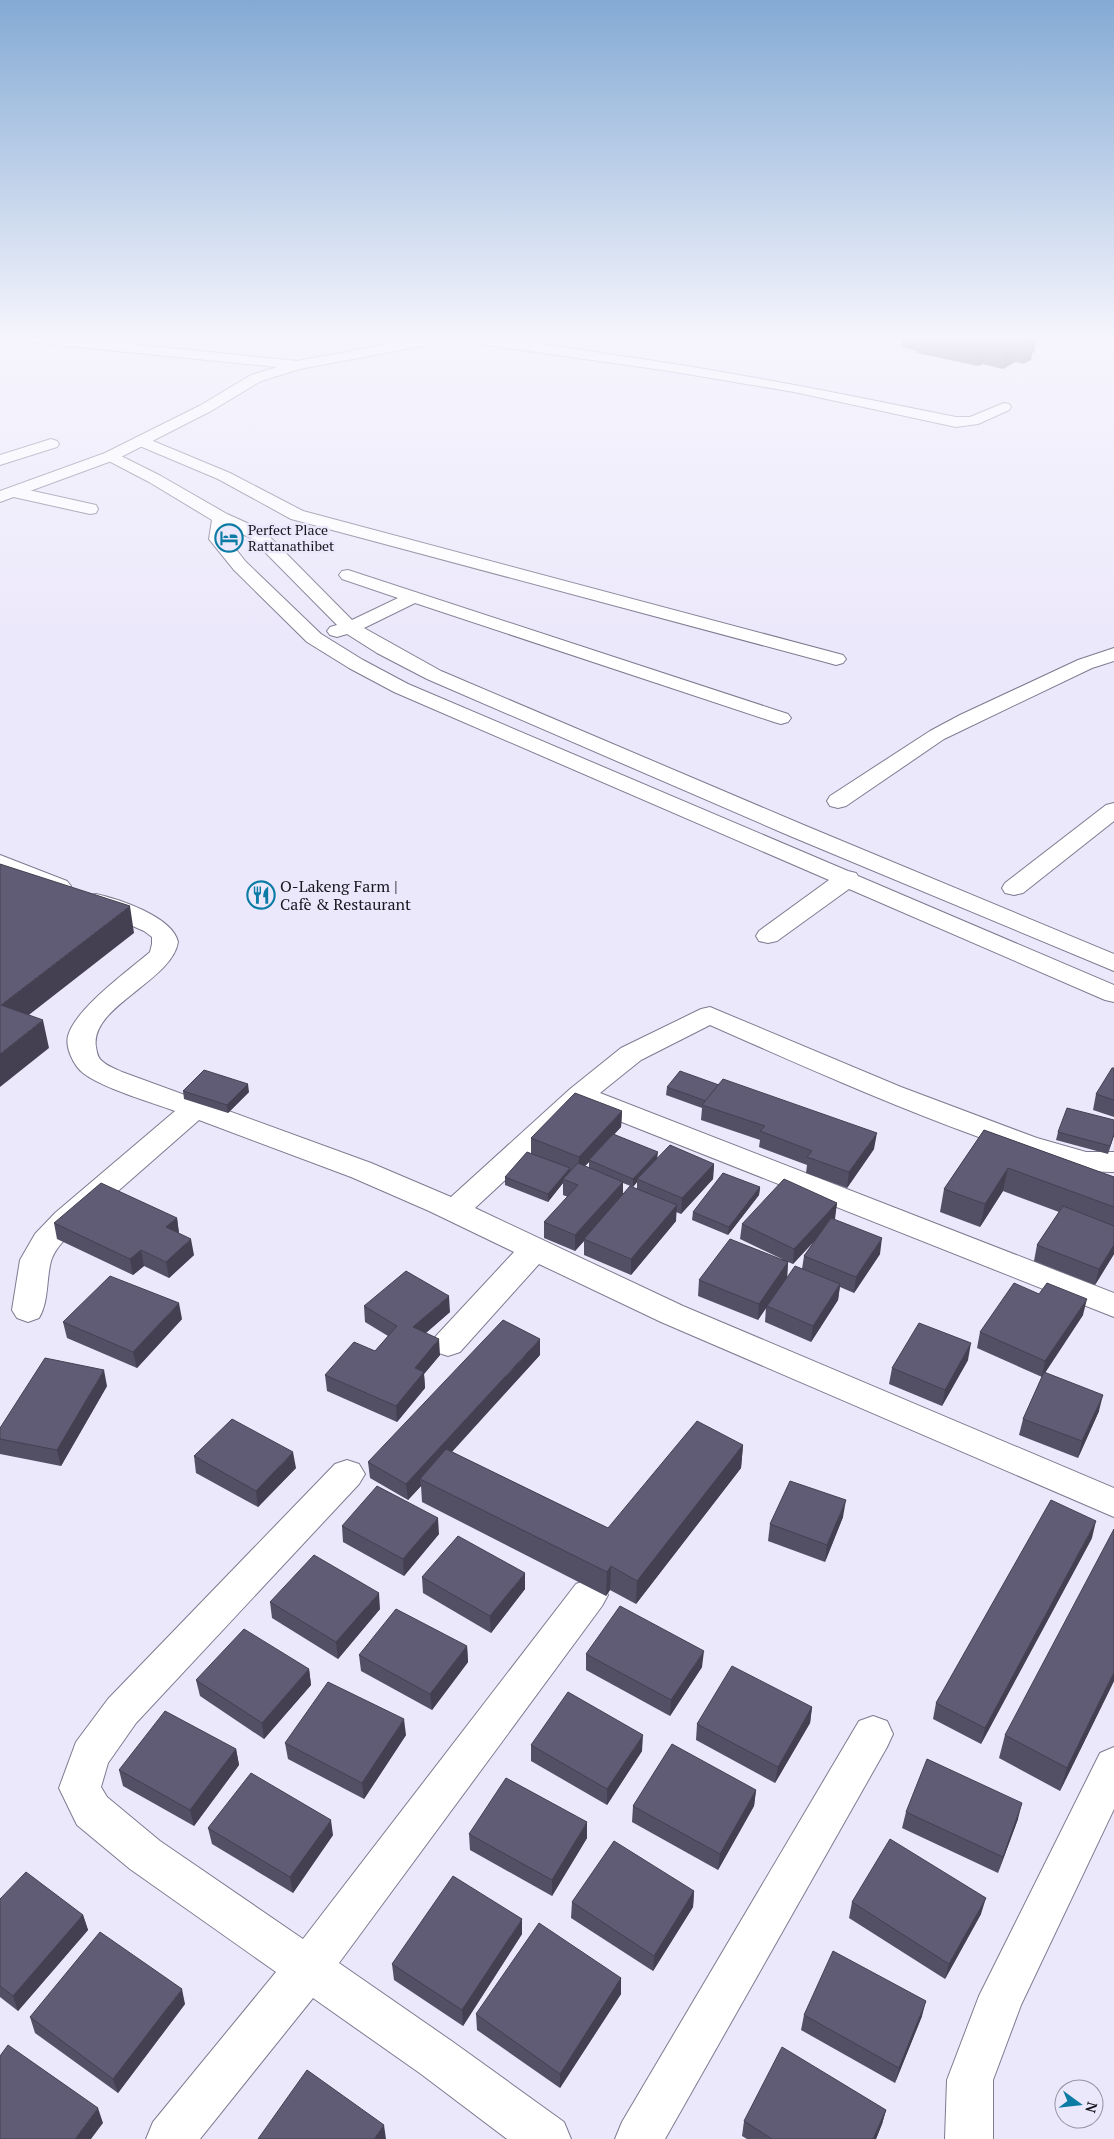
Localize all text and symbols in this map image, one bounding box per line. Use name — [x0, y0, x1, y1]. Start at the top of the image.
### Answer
place label: Perfect Place Rattanathibet — [248, 520, 335, 555]
hotel icon: Perfect Place Rattanathibet — [214, 523, 244, 553]
place label: O-Lakeng Farm | Cafè & Restaurant — [280, 875, 411, 915]
restaurant icon: O-Lakeng Farm | Cafè & Restaurant — [246, 880, 276, 910]
north arrow — [1054, 2079, 1104, 2129]
text: N — [1081, 2100, 1103, 2115]

